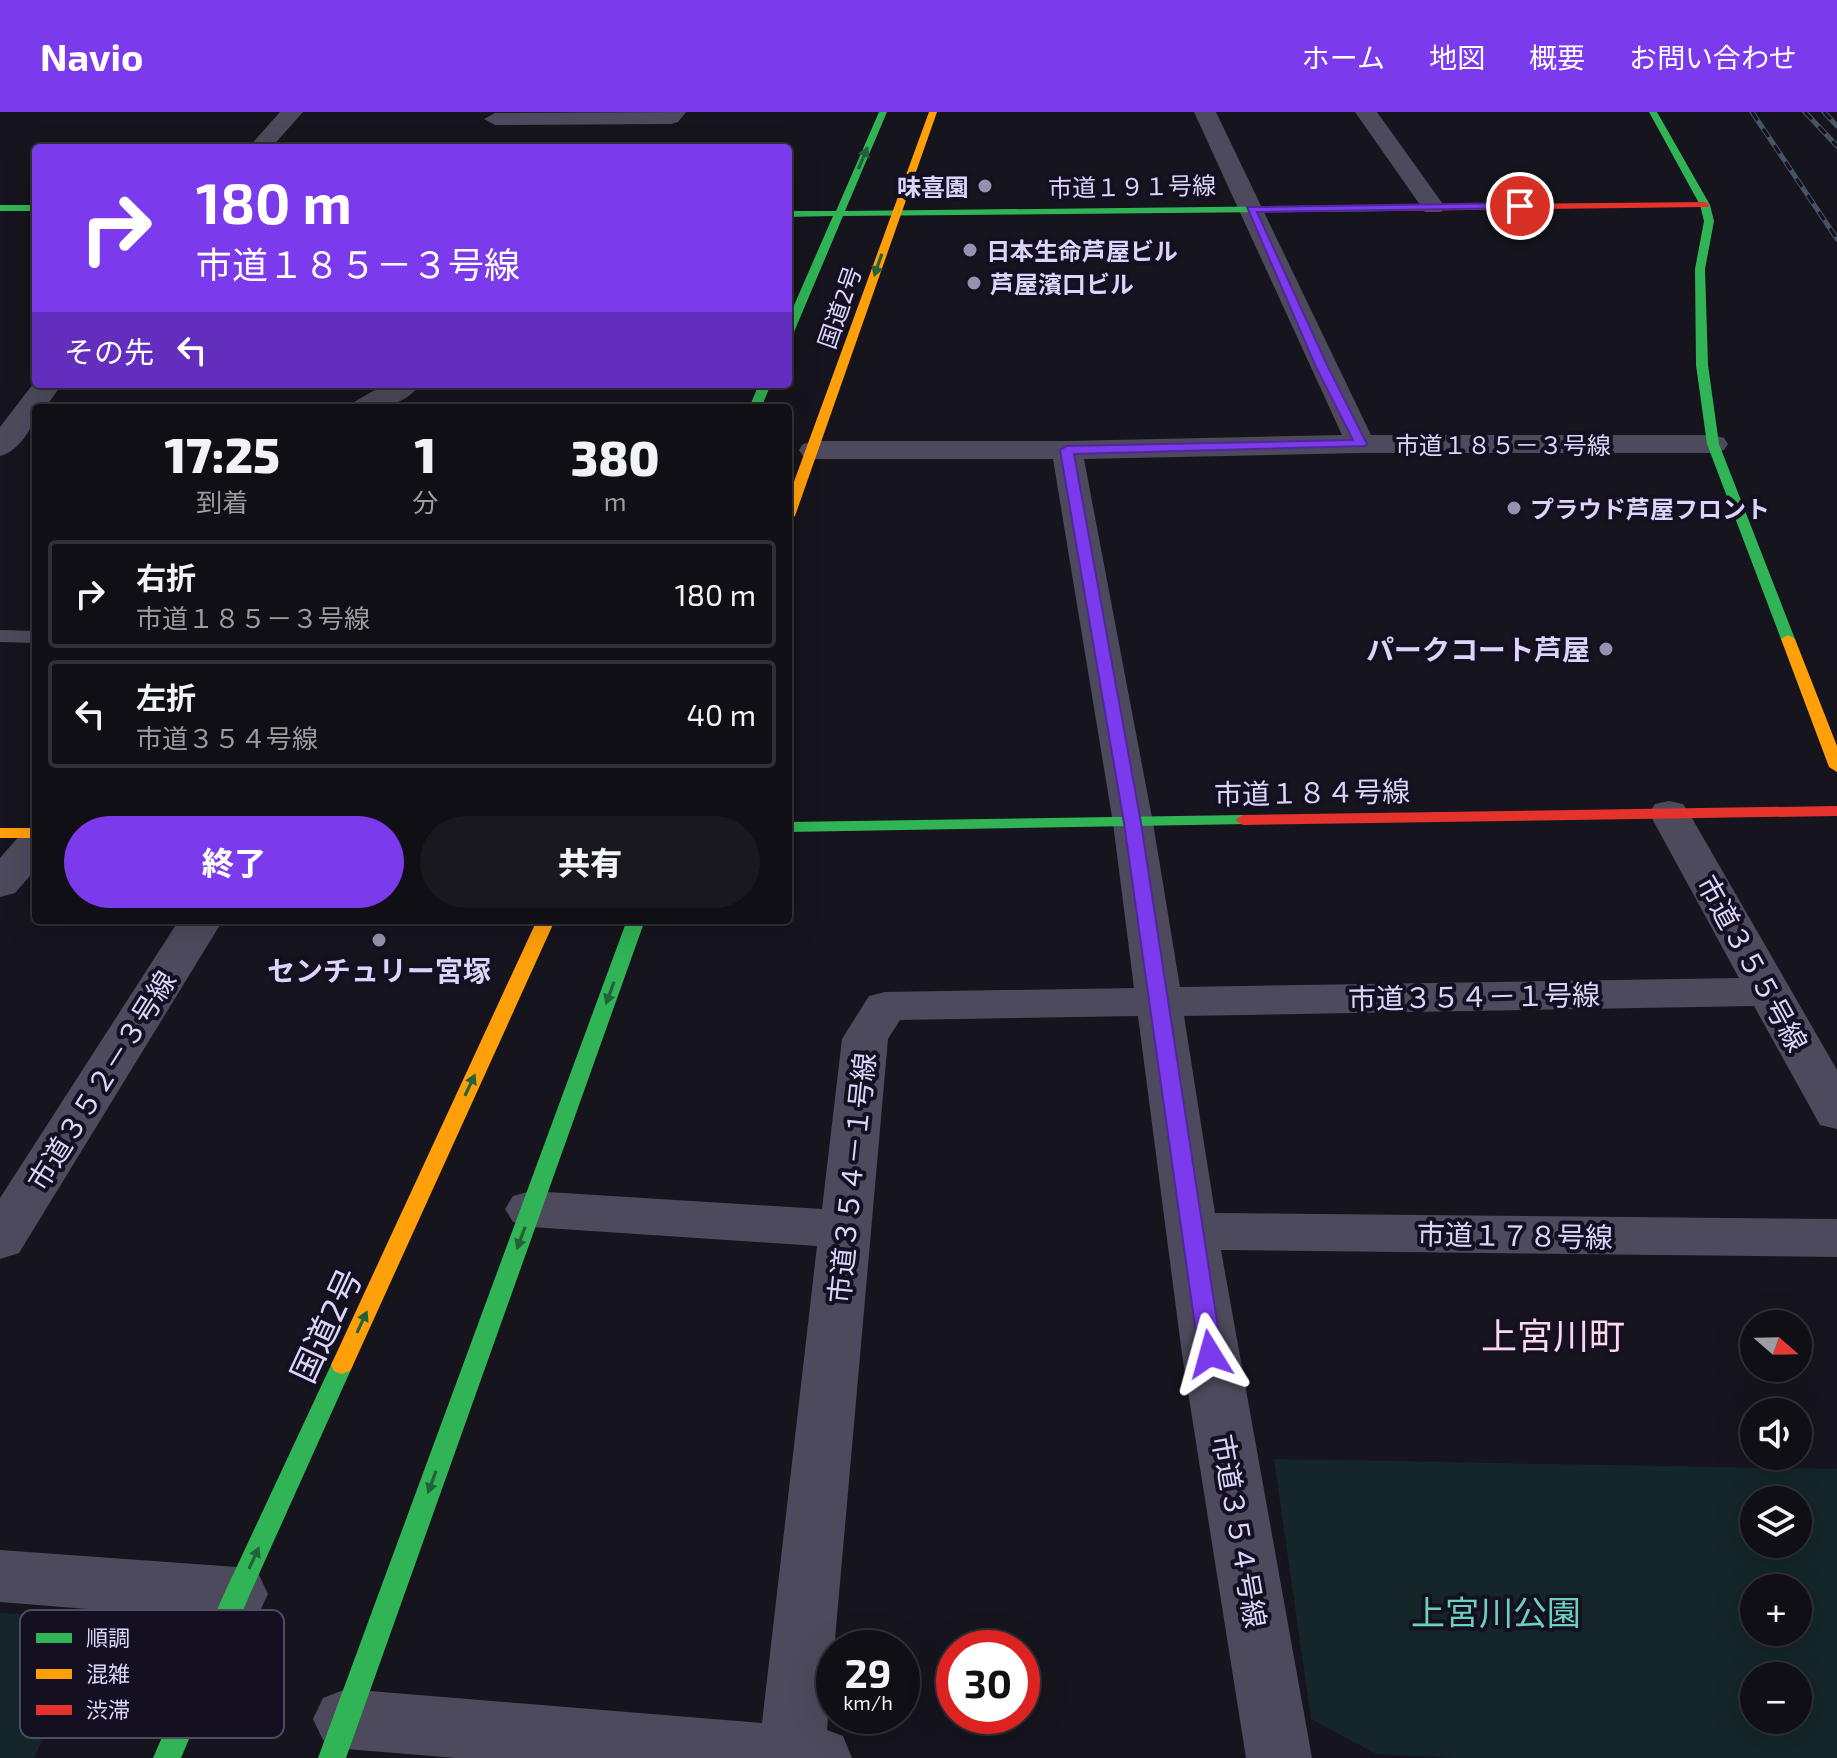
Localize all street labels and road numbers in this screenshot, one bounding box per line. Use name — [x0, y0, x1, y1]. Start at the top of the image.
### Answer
street label: 市道１９１号線 — [1048, 170, 1216, 202]
street label: 国道2号 — [811, 262, 867, 352]
street label: 市道１８５－３号線 — [1395, 430, 1611, 459]
street label: 市道１８４号線 — [1214, 773, 1410, 811]
street label: 市道３５５号線 — [1691, 869, 1815, 1057]
street label: 市道３５２－３号線 — [20, 964, 182, 1196]
street label: 市道３５４－１号線 — [1348, 977, 1600, 1015]
street label: 市道３５４－１号線 — [821, 1051, 881, 1305]
street label: 市道１７８号線 — [1417, 1216, 1613, 1254]
street label: 国道2号 — [281, 1261, 369, 1389]
street label: 市道３５４号線 — [1206, 1432, 1274, 1630]

